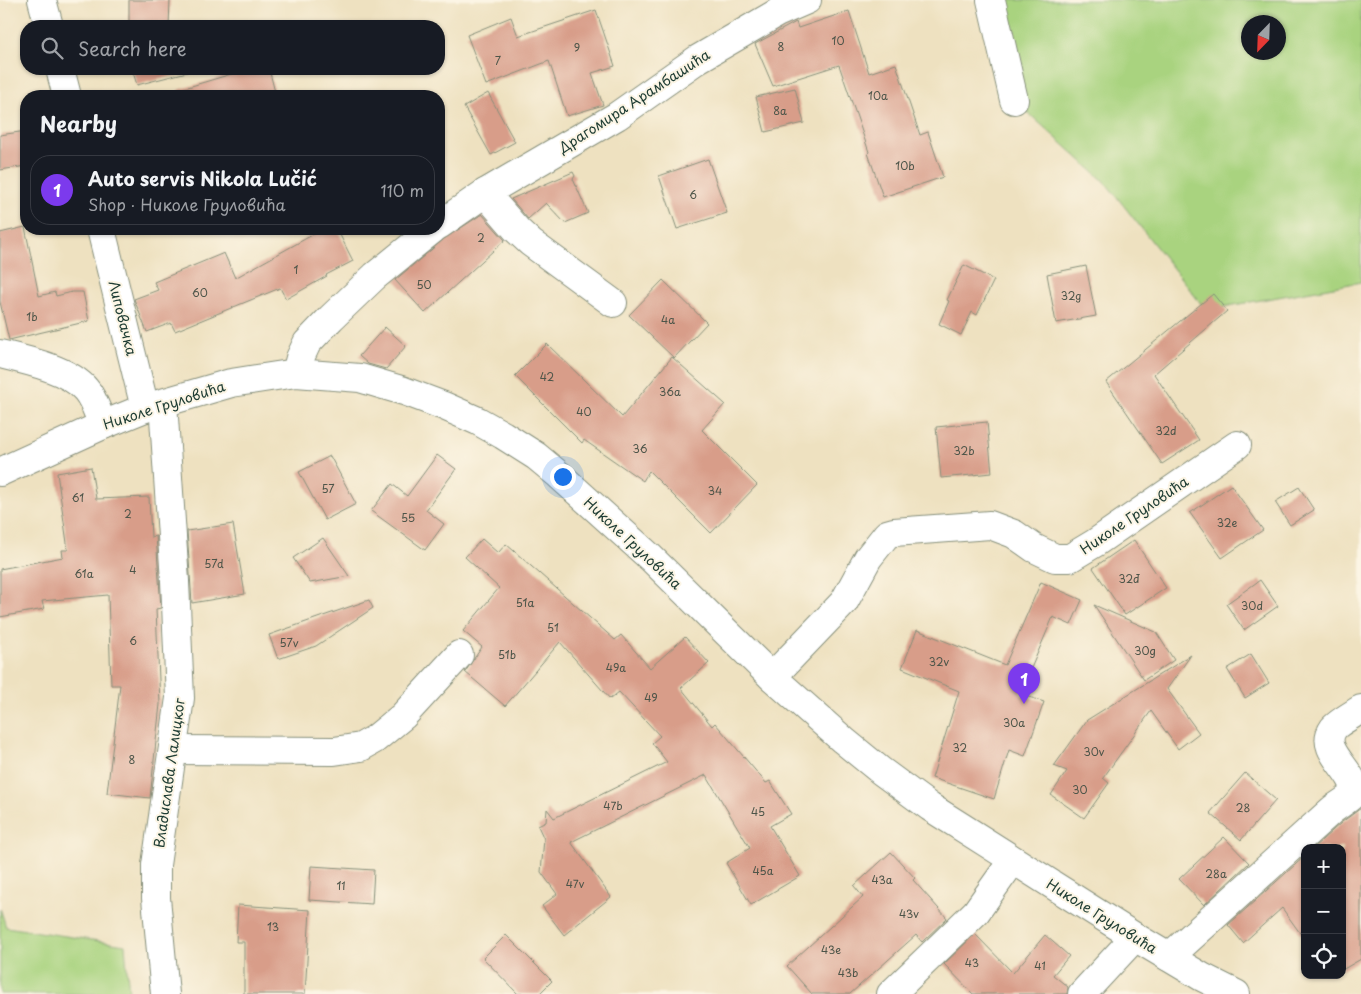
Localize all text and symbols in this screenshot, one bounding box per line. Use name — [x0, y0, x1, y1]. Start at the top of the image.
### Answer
north arrow — [1241, 15, 1286, 60]
search box — [20, 20, 445, 75]
house number: 10 — [832, 32, 844, 49]
icon: search — [38, 34, 66, 62]
text: Search here — [78, 34, 187, 62]
house number: 8 — [778, 38, 785, 55]
house number: 9 — [574, 39, 580, 56]
street label: Драгомира Арамбашића — [553, 44, 714, 159]
house number: 7 — [495, 52, 501, 69]
house number: 10a — [868, 87, 888, 104]
house number: 8a — [773, 102, 787, 119]
text: Nearby — [40, 107, 117, 139]
house number: 10b — [895, 157, 915, 174]
text: Auto servis Nikola Lučić — [88, 164, 317, 192]
text: 1 — [53, 178, 61, 202]
text: 110 m — [381, 178, 424, 202]
house number: 6 — [689, 186, 697, 203]
text: Shop · Николе Груловића — [88, 192, 286, 216]
house number: 2 — [477, 229, 485, 246]
house number: 1 — [294, 261, 299, 278]
house number: 50 — [416, 276, 432, 293]
street label: Липовачка — [104, 278, 142, 358]
house number: 60 — [192, 284, 208, 301]
house number: 32g — [1061, 287, 1081, 304]
house number: 1b — [26, 308, 38, 325]
house number: 4a — [661, 311, 675, 328]
house number: 42 — [540, 368, 555, 385]
street label: Николе Груловића — [100, 375, 228, 435]
house number: 36a — [659, 383, 681, 400]
house number: 40 — [576, 403, 592, 420]
house number: 32d — [1155, 422, 1177, 439]
house number: 36 — [633, 440, 648, 457]
house number: 32b — [953, 442, 975, 459]
your location — [550, 464, 576, 490]
street label: Николе Груловића — [1076, 471, 1193, 559]
house number: 57 — [321, 480, 335, 497]
house number: 34 — [708, 482, 722, 499]
house number: 61 — [72, 489, 84, 506]
street label: Николе Груловића — [579, 492, 687, 594]
house number: 2 — [124, 505, 132, 522]
house number: 55 — [401, 509, 415, 526]
house number: 32e — [1217, 514, 1237, 531]
house number: 57d — [204, 555, 224, 572]
house number: 4 — [129, 561, 137, 578]
house number: 61a — [74, 565, 94, 582]
house number: 32đ — [1118, 570, 1140, 587]
house number: 51a — [516, 594, 534, 611]
house number: 30d — [1241, 597, 1263, 614]
house number: 51 — [547, 619, 559, 636]
house number: 6 — [129, 632, 137, 649]
house number: 57v — [280, 634, 299, 651]
house number: 30g — [1134, 642, 1156, 659]
house number: 51b — [498, 646, 516, 663]
house number: 32v — [929, 653, 950, 670]
house number: 49a — [606, 659, 626, 676]
pin: 1 — [1008, 663, 1040, 704]
house number: 49 — [644, 689, 658, 706]
street label: Владислава Лалицког — [148, 696, 190, 849]
house number: 30a — [1003, 714, 1025, 731]
house number: 32 — [953, 739, 968, 756]
house number: 30v — [1084, 743, 1105, 760]
house number: 8 — [129, 751, 136, 768]
house number: 30 — [1072, 781, 1088, 798]
house number: 47b — [603, 797, 623, 814]
house number: 28 — [1236, 799, 1250, 816]
house number: 45 — [751, 803, 765, 820]
map controls — [1301, 844, 1346, 979]
button: + — [1301, 844, 1346, 889]
house number: 45a — [753, 862, 774, 879]
house number: 28a — [1205, 865, 1227, 882]
house number: 43a — [871, 871, 893, 888]
street label: Николе Груловића — [1043, 873, 1162, 959]
house number: 47v — [566, 875, 585, 892]
house number: 11 — [336, 877, 346, 894]
button: − — [1301, 889, 1346, 934]
house number: 43v — [899, 905, 919, 922]
house number: 13 — [267, 918, 279, 935]
button: locate — [1301, 934, 1346, 979]
house number: 43e — [821, 941, 841, 958]
house number: 43 — [965, 954, 979, 971]
house number: 41 — [1034, 957, 1046, 974]
house number: 43b — [838, 964, 858, 981]

